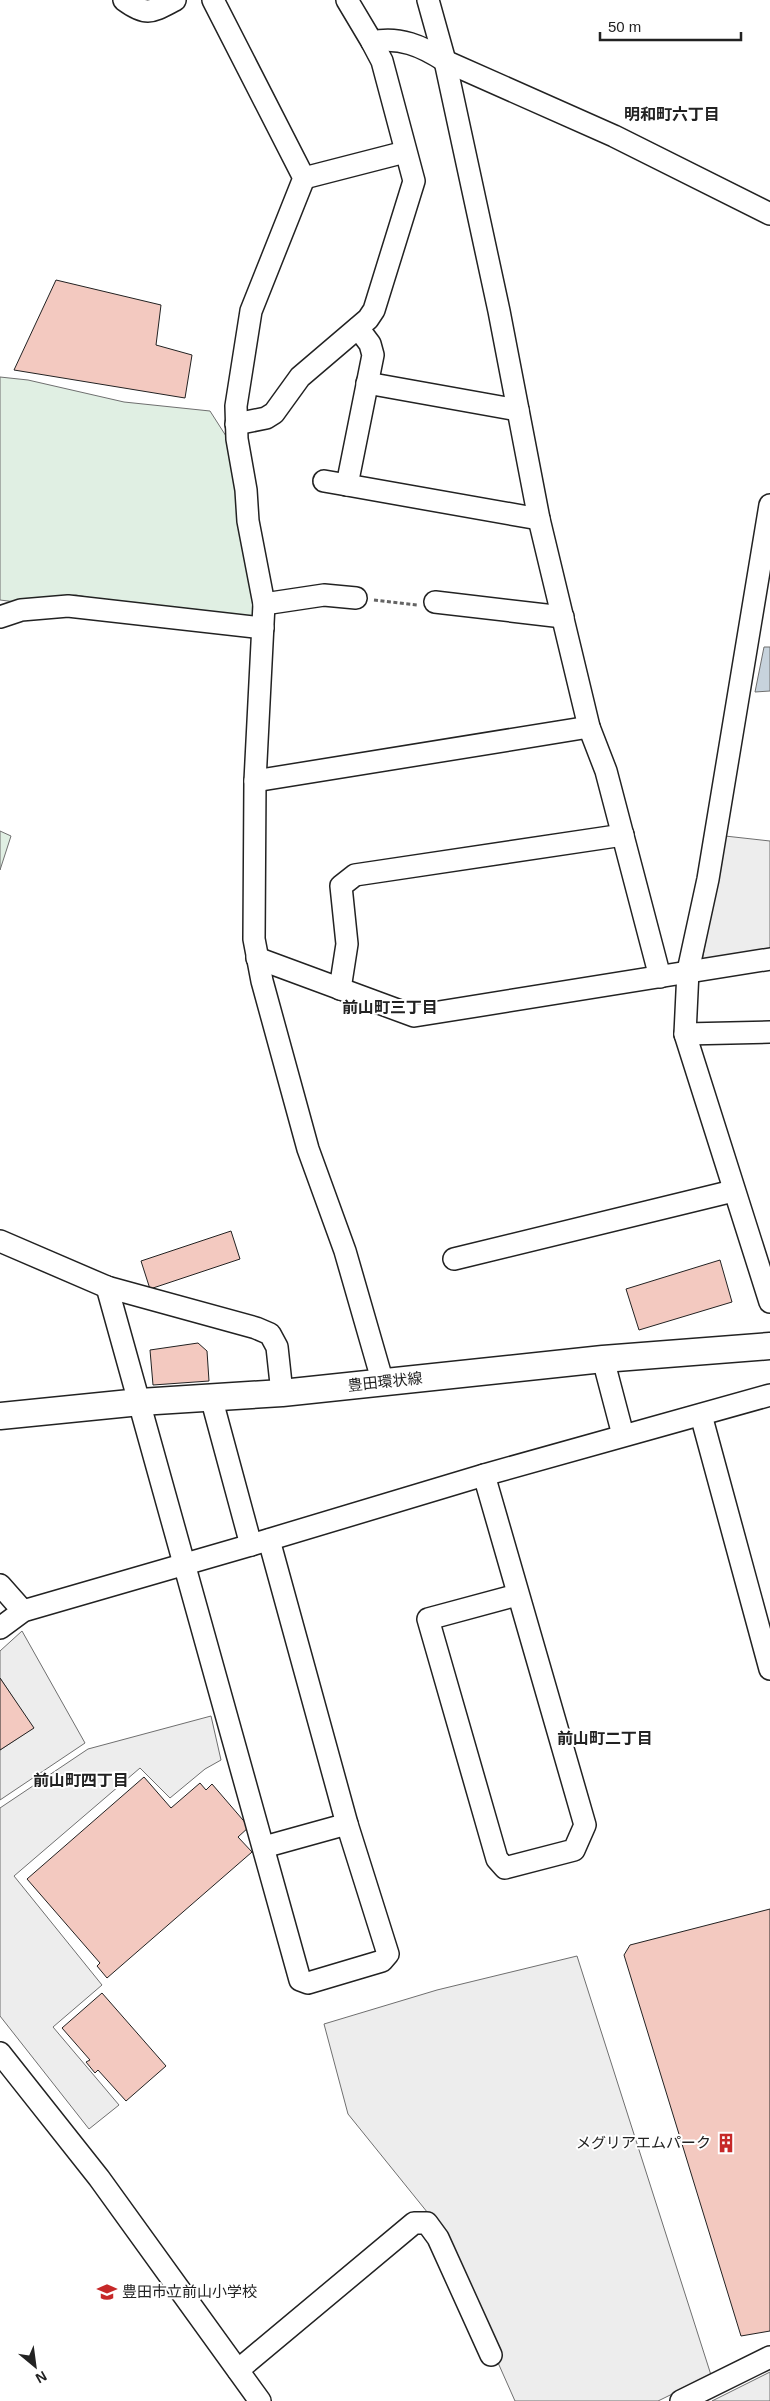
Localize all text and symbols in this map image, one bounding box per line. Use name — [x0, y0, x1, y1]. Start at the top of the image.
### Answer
scale bar — [600, 10, 741, 42]
text: 50 m — [608, 18, 641, 35]
district label: 明和町六丁目 — [624, 106, 720, 123]
district label: 前山町三丁目 — [342, 999, 438, 1016]
street label: 豊田環状線 — [347, 1369, 423, 1394]
district label: 前山町二丁目 — [557, 1730, 653, 1747]
district label: 前山町四丁目 — [33, 1772, 129, 1789]
building icon: メグリアエムパーク — [715, 2132, 737, 2154]
place label: メグリアエムパーク — [576, 2134, 711, 2151]
school or university icon: 豊田市立前山小学校 — [96, 2281, 118, 2303]
place label: 豊田市立前山小学校 — [122, 2283, 257, 2300]
north arrow — [10, 2341, 60, 2391]
text: N — [33, 2368, 50, 2387]

